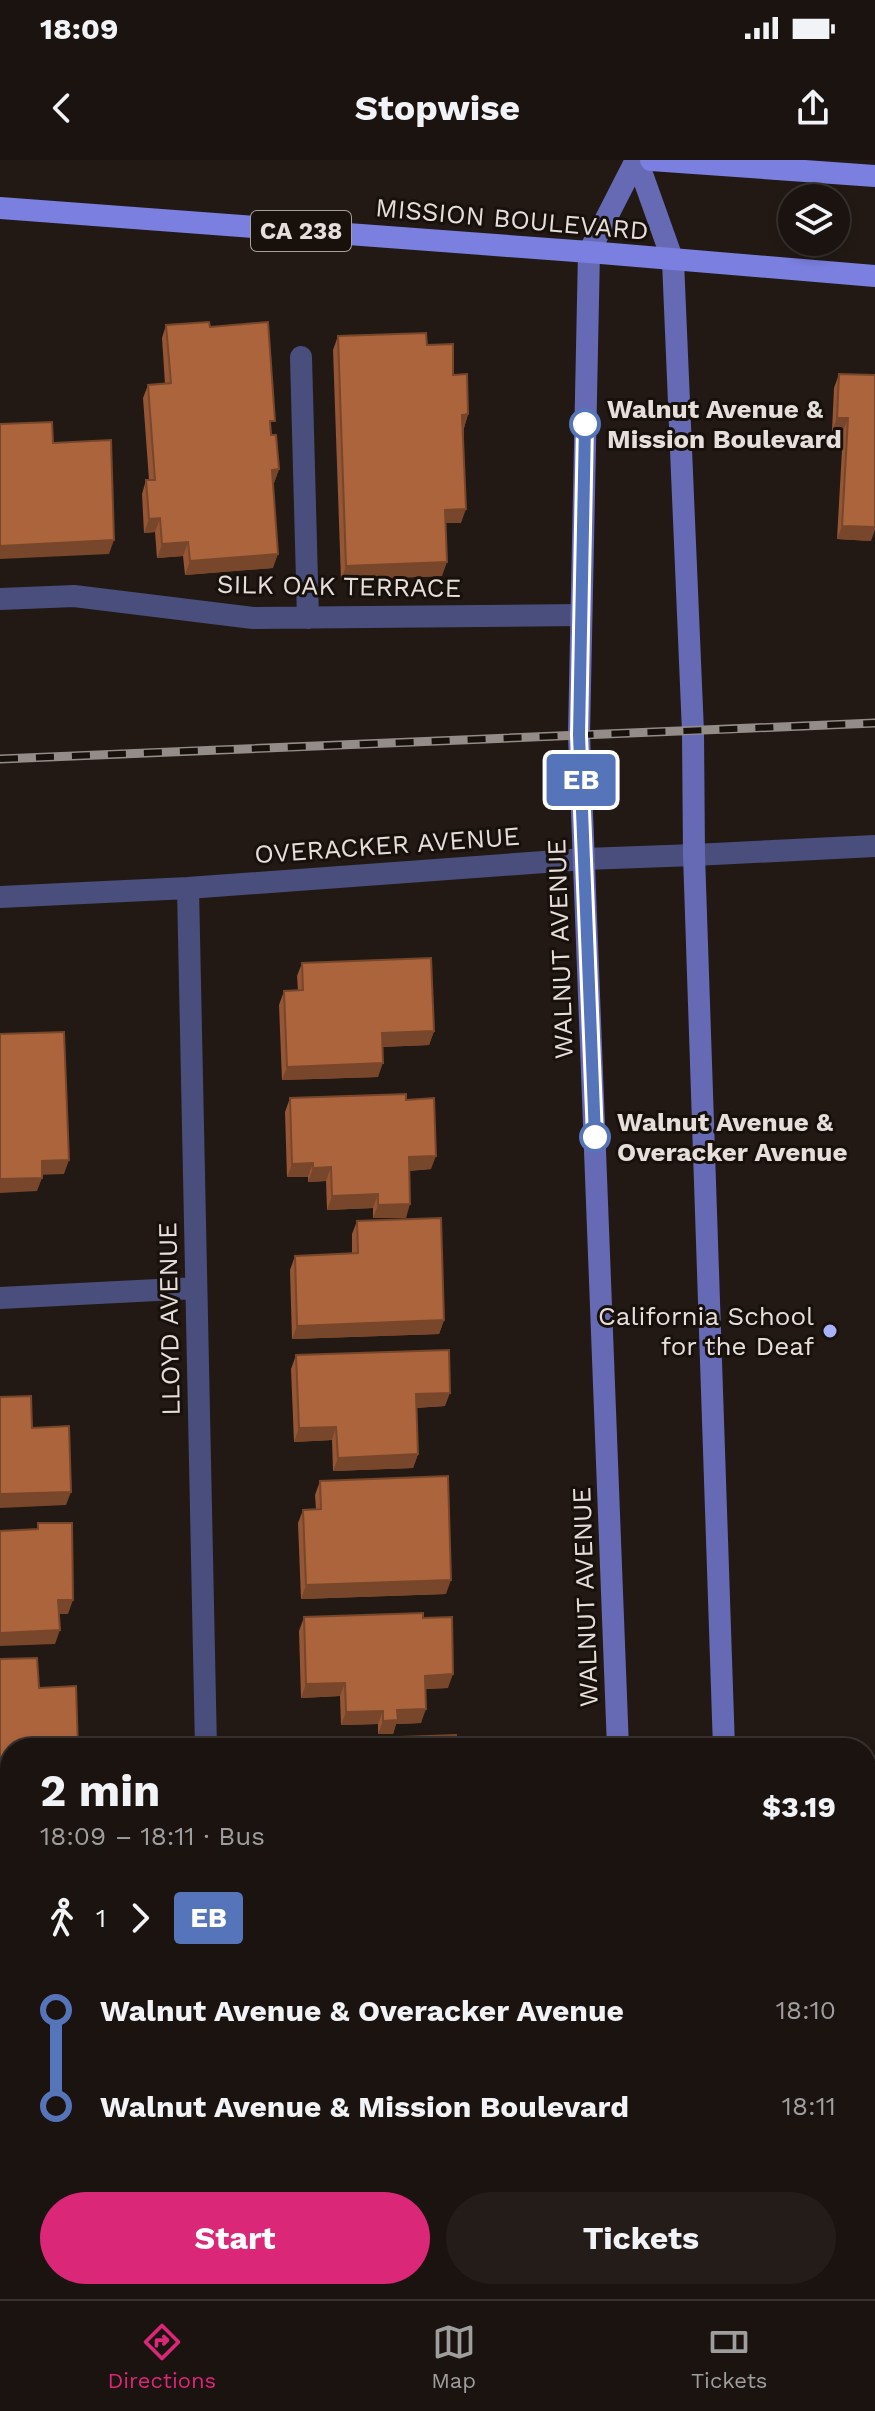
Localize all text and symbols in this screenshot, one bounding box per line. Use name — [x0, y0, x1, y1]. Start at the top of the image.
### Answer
text: 18:09 — [40, 11, 119, 46]
icon: back — [40, 86, 84, 130]
icon: share — [791, 86, 835, 130]
text: Stopwise — [355, 87, 520, 129]
map controls — [778, 184, 850, 256]
button: layers — [778, 184, 850, 256]
street label: MISSION BOULEVARD — [374, 192, 650, 246]
road number: CA 238 — [251, 211, 351, 251]
place label: Walnut Avenue & Mission Boulevard — [607, 394, 842, 454]
marker: Walnut Avenue & Mission Boulevard — [570, 409, 600, 439]
street label: SILK OAK TERRACE — [217, 569, 461, 603]
line badge: EB — [545, 754, 617, 806]
text: EB — [563, 763, 599, 796]
street label: OVERACKER AVENUE — [253, 821, 521, 869]
street label: WALNUT AVENUE — [541, 838, 579, 1060]
place label: Walnut Avenue & Overacker Avenue — [617, 1107, 847, 1167]
marker: Walnut Avenue & Overacker Avenue — [580, 1122, 610, 1152]
street label: LLOYD AVENUE — [152, 1222, 186, 1416]
place label: California School for the Deaf — [598, 1301, 814, 1361]
marker: California School for the Deaf — [821, 1322, 839, 1340]
street label: WALNUT AVENUE — [566, 1486, 604, 1708]
text: 2 min — [40, 1765, 160, 1817]
text: $3.19 — [762, 1789, 836, 1824]
text: 18:09 – 18:11 · Bus — [40, 1821, 265, 1851]
icon: walk — [40, 1896, 84, 1940]
icon: forward — [118, 1896, 162, 1940]
text: EB — [190, 1901, 227, 1934]
text: 1 — [96, 1903, 106, 1933]
text: Walnut Avenue & Overacker Avenue — [100, 1993, 624, 2028]
text: 18:10 — [776, 1995, 836, 2025]
text: Walnut Avenue & Mission Boulevard — [100, 2089, 629, 2124]
text: 18:11 — [782, 2091, 836, 2121]
button: Start — [40, 2192, 430, 2284]
button: Tickets — [446, 2192, 836, 2284]
tab: Directions — [107, 2320, 216, 2393]
tab: Map — [431, 2320, 476, 2393]
tab: Tickets — [691, 2320, 767, 2393]

